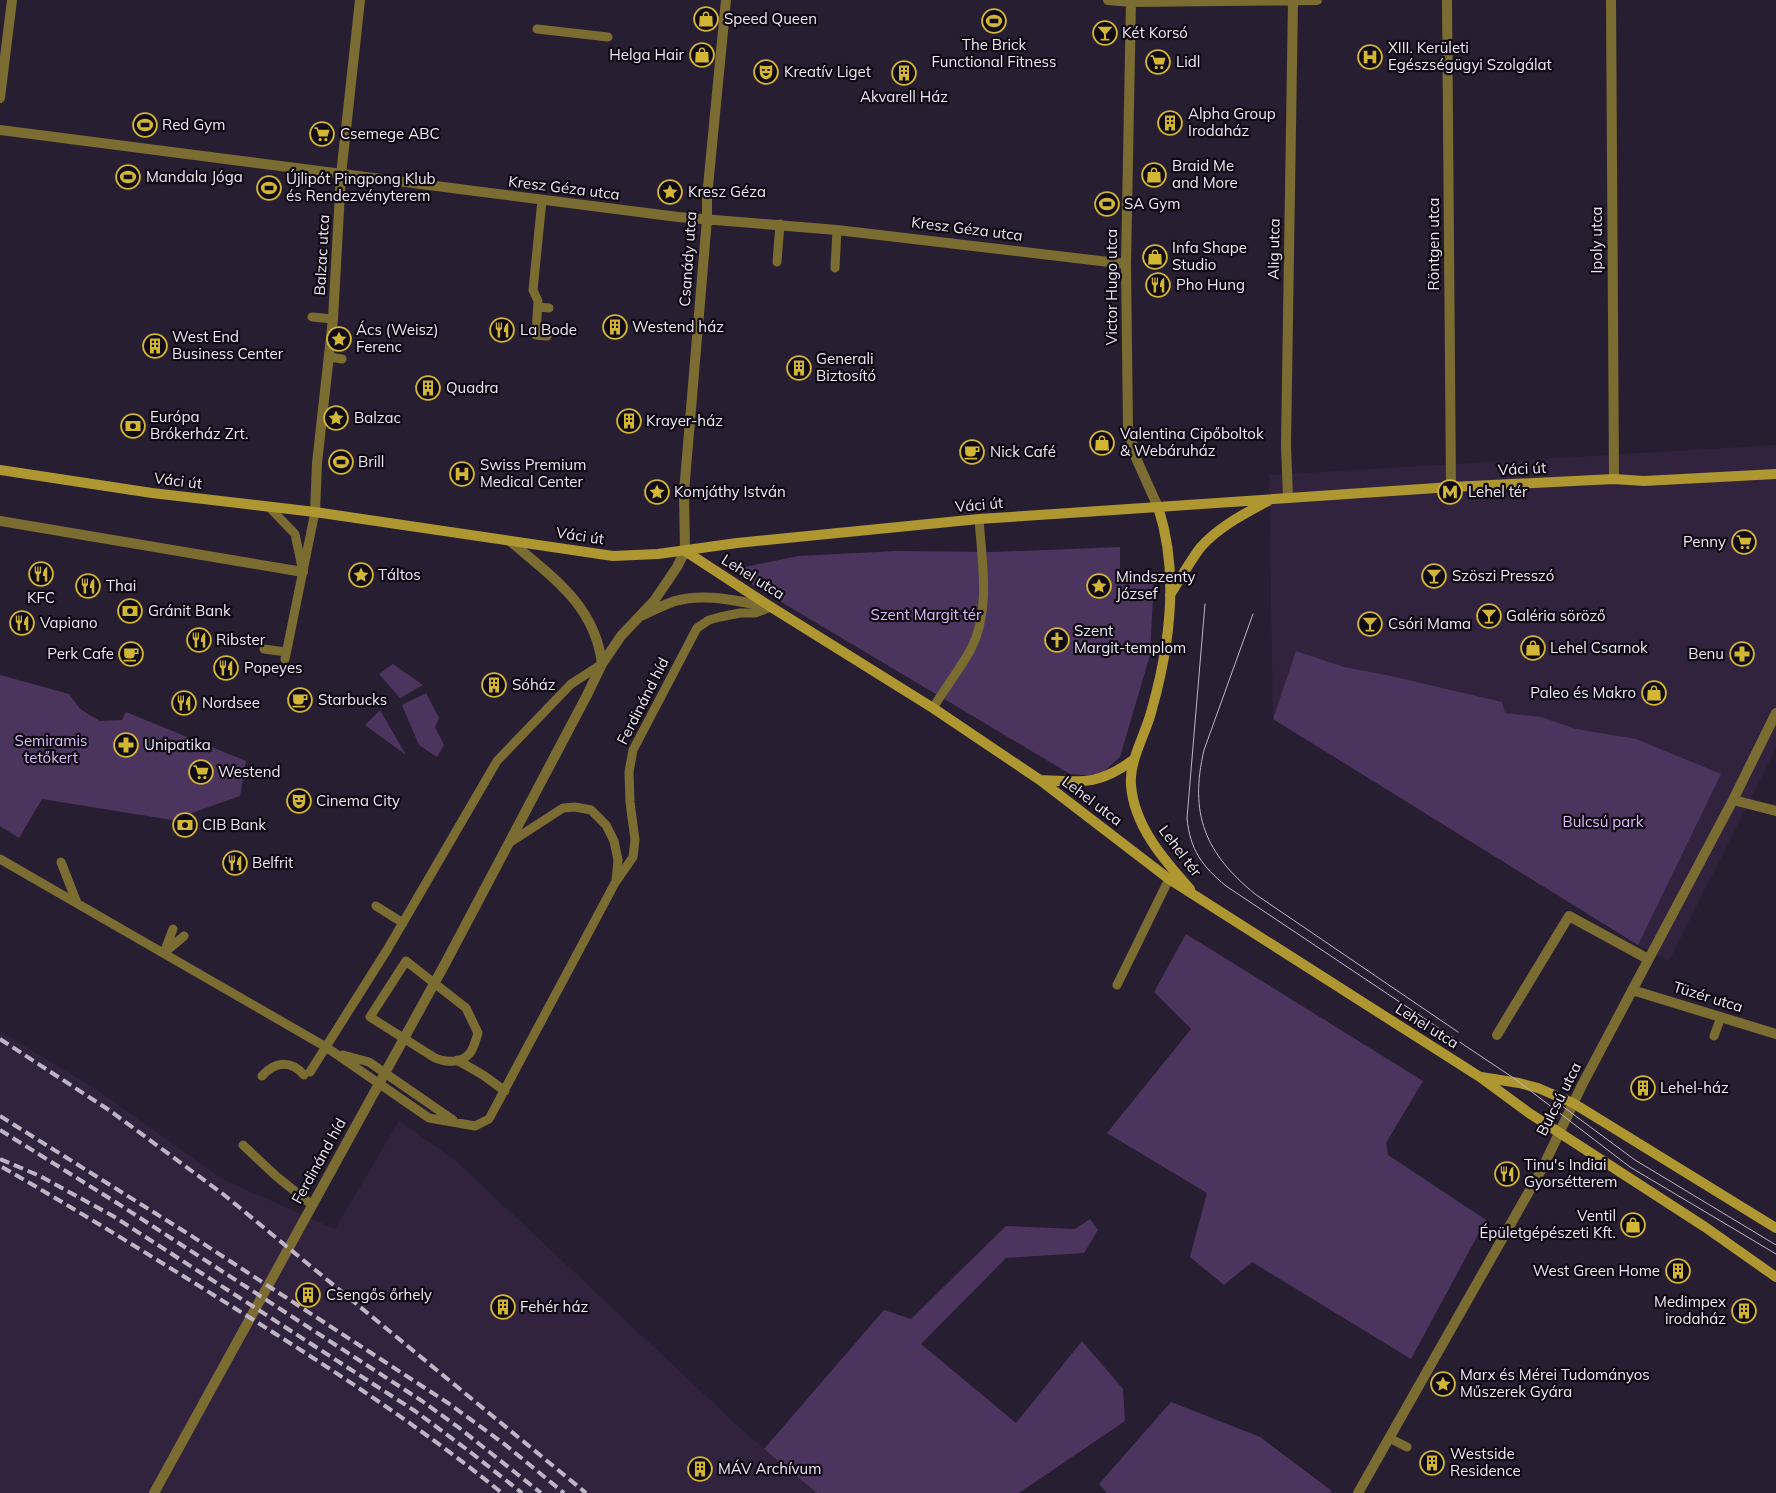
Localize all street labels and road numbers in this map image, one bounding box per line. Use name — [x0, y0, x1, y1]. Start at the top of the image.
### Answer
street label: Kresz Géza utca — [507, 171, 621, 204]
street label: Röntgen utca — [1424, 198, 1443, 290]
street label: Ipoly utca — [1587, 206, 1606, 274]
street label: Csanády utca — [675, 211, 700, 307]
street label: Kresz Géza utca — [910, 212, 1024, 245]
street label: Balzac utca — [310, 214, 333, 296]
street label: Alig utca — [1263, 218, 1284, 280]
street label: Victor Hugo utca — [1102, 229, 1121, 345]
street label: Váci út — [1497, 458, 1547, 479]
street label: Váci út — [153, 468, 203, 493]
street label: Váci út — [954, 493, 1004, 516]
street label: Váci út — [555, 523, 605, 548]
street label: Lehel utca — [718, 550, 788, 603]
street label: Ferdinánd híd — [613, 654, 673, 747]
street label: Lehel utca — [1058, 772, 1126, 830]
street label: Lehel tér — [1155, 821, 1206, 881]
street label: Tüzér utca — [1671, 977, 1745, 1016]
street label: Lehel utca — [1392, 999, 1462, 1052]
street label: Bulcsú utca — [1532, 1059, 1585, 1139]
street label: Ferdinánd híd — [287, 1115, 350, 1207]

